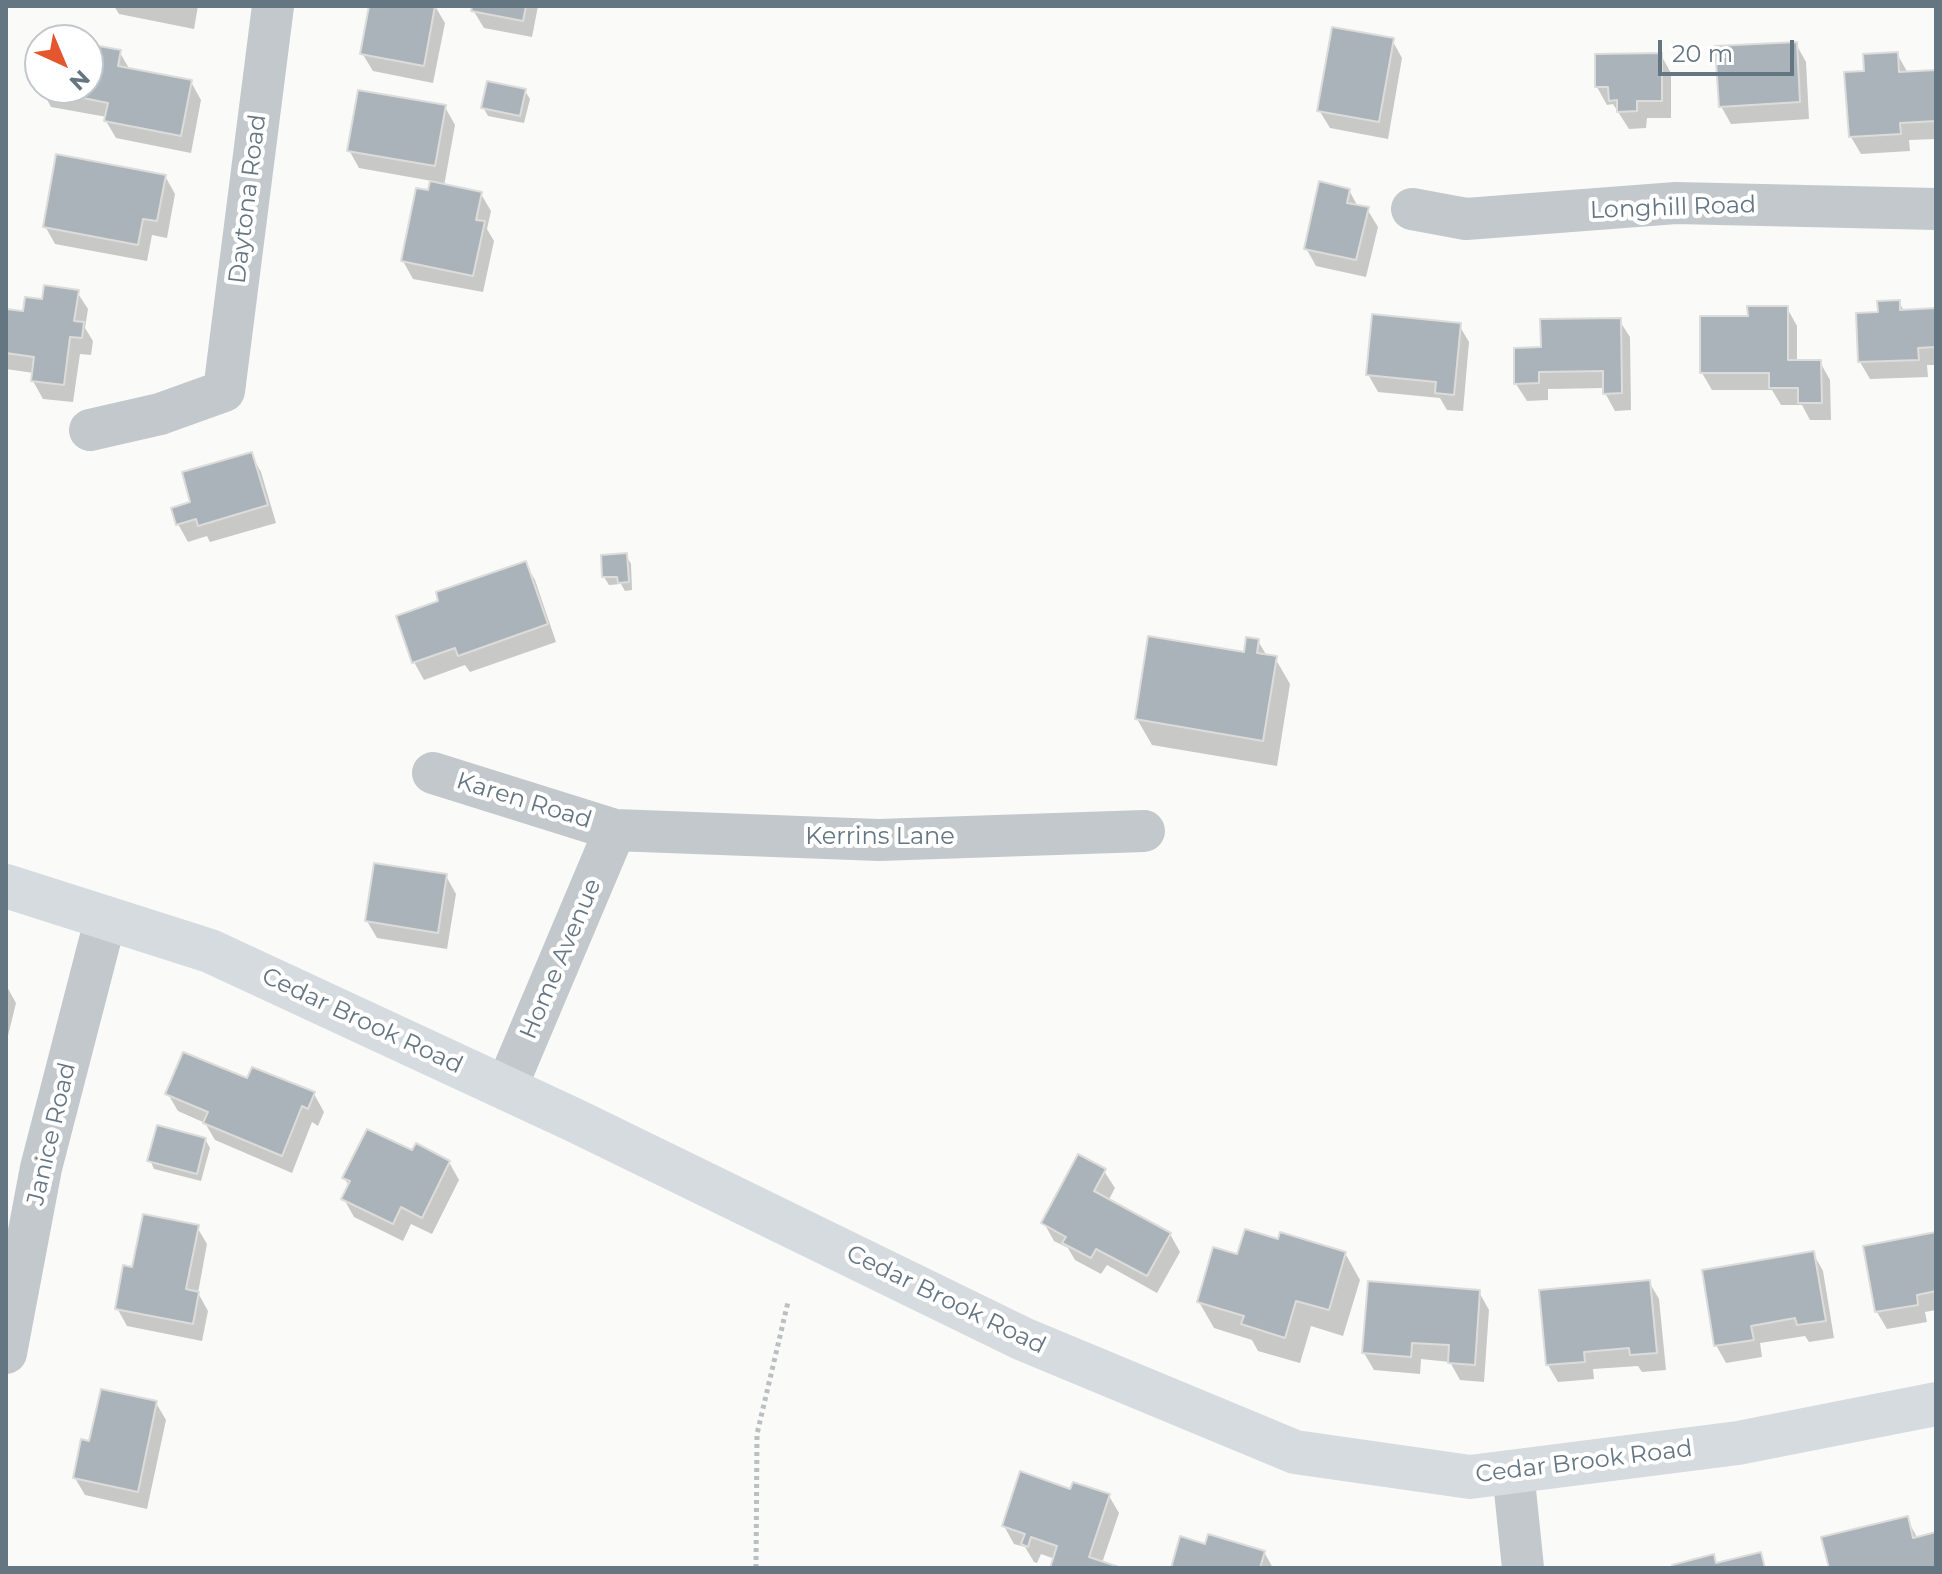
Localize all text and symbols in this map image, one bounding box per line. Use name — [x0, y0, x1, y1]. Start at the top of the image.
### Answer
north arrow — [24, 24, 104, 104]
scale bar — [1662, 24, 1798, 74]
text: 20 m — [1672, 39, 1733, 68]
text: N — [64, 64, 95, 96]
street label: Daytona Road — [223, 113, 273, 285]
street label: Longhill Road — [1589, 191, 1757, 225]
street label: Karen Road — [453, 767, 595, 835]
street label: Kerrins Lane — [805, 823, 955, 851]
street label: Home Avenue — [514, 874, 608, 1044]
street label: Cedar Brook Road — [257, 962, 467, 1080]
street label: Janice Road — [22, 1060, 82, 1208]
street label: Cedar Brook Road — [842, 1239, 1050, 1361]
street label: Cedar Brook Road — [1474, 1434, 1694, 1490]

